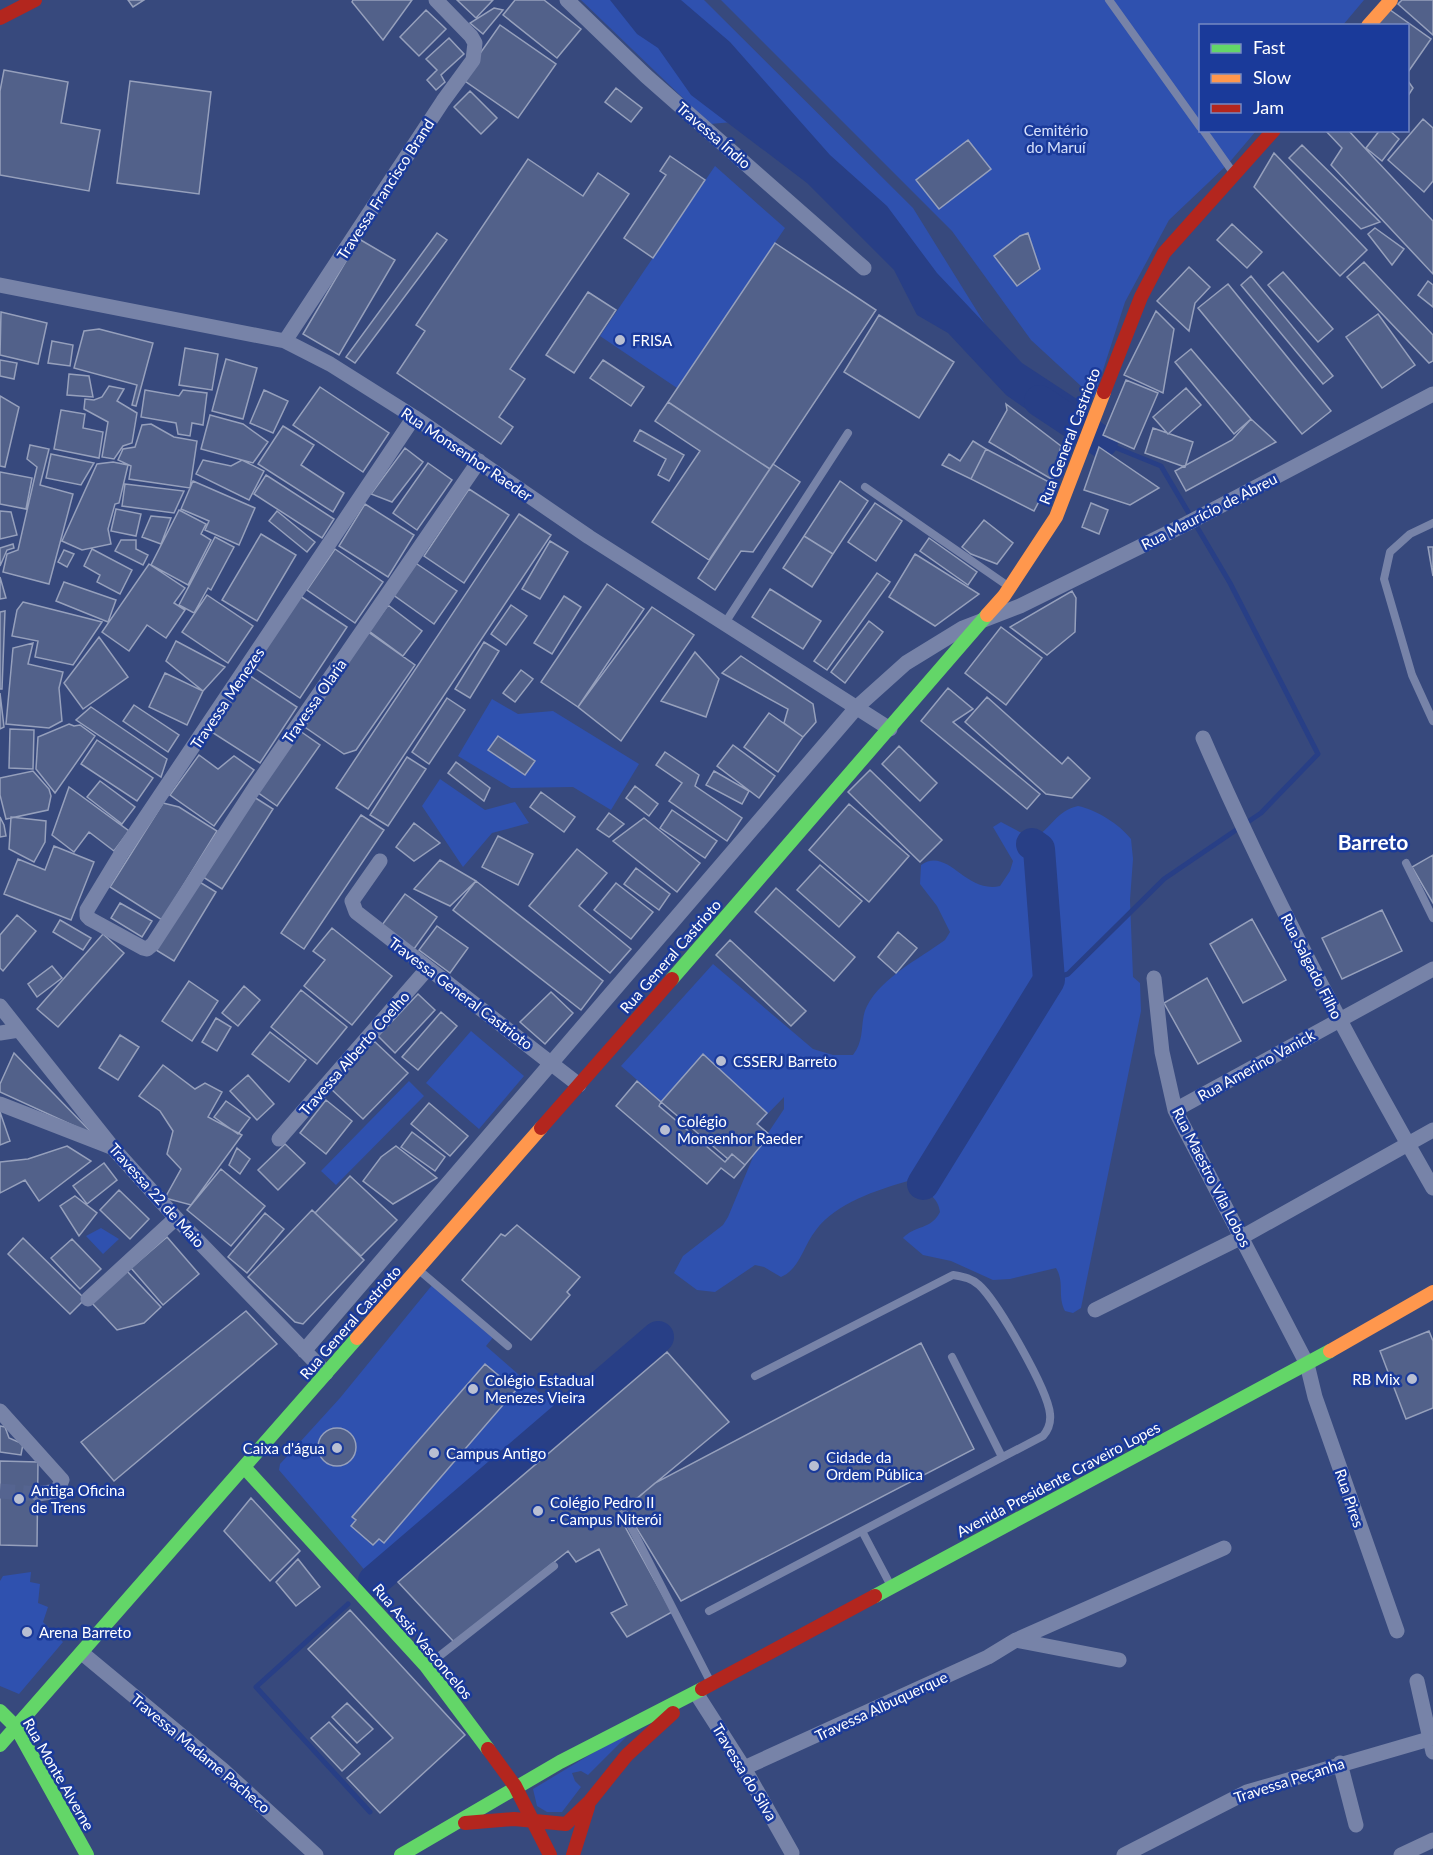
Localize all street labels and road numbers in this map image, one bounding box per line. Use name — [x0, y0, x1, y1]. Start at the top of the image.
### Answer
street label: Travessa Índio — [673, 98, 755, 172]
street label: Travessa Francisco Brand — [333, 115, 437, 263]
street label: Rua General Castrioto — [1035, 365, 1103, 507]
street label: Rua Monsenhor Raeder — [398, 403, 536, 505]
street label: Rua Maurício de Abreu — [1138, 469, 1280, 553]
street label: Travessa Menezes — [186, 644, 268, 752]
street label: Travessa Olaria — [278, 655, 350, 747]
street label: Rua General Castrioto — [616, 896, 724, 1016]
street label: Rua Salgado Filho — [1278, 910, 1346, 1022]
street label: Travessa General Castrioto — [386, 933, 536, 1053]
street label: Travessa Alberto Coelho — [295, 987, 413, 1119]
street label: Rua Amerino Vanick — [1194, 1025, 1318, 1105]
street label: Rua Maestro Vila Lobos — [1169, 1104, 1255, 1250]
street label: Travessa 22 de Maio — [105, 1139, 209, 1251]
street label: Rua General Castrioto — [296, 1262, 404, 1382]
street label: Avenida Presidente Craveiro Lopes — [953, 1418, 1163, 1540]
street label: Rua Pires — [1332, 1466, 1368, 1530]
street label: Rua Assis Vasconcelos — [369, 1580, 477, 1702]
street label: Travessa Albuquerque — [812, 1667, 950, 1745]
street label: Travessa Madame Pacheco — [128, 1690, 274, 1816]
street label: Rua Monte Alverne — [20, 1715, 98, 1833]
street label: Travessa do Silva — [709, 1720, 781, 1824]
street label: Travessa Peçanha — [1232, 1754, 1346, 1806]

